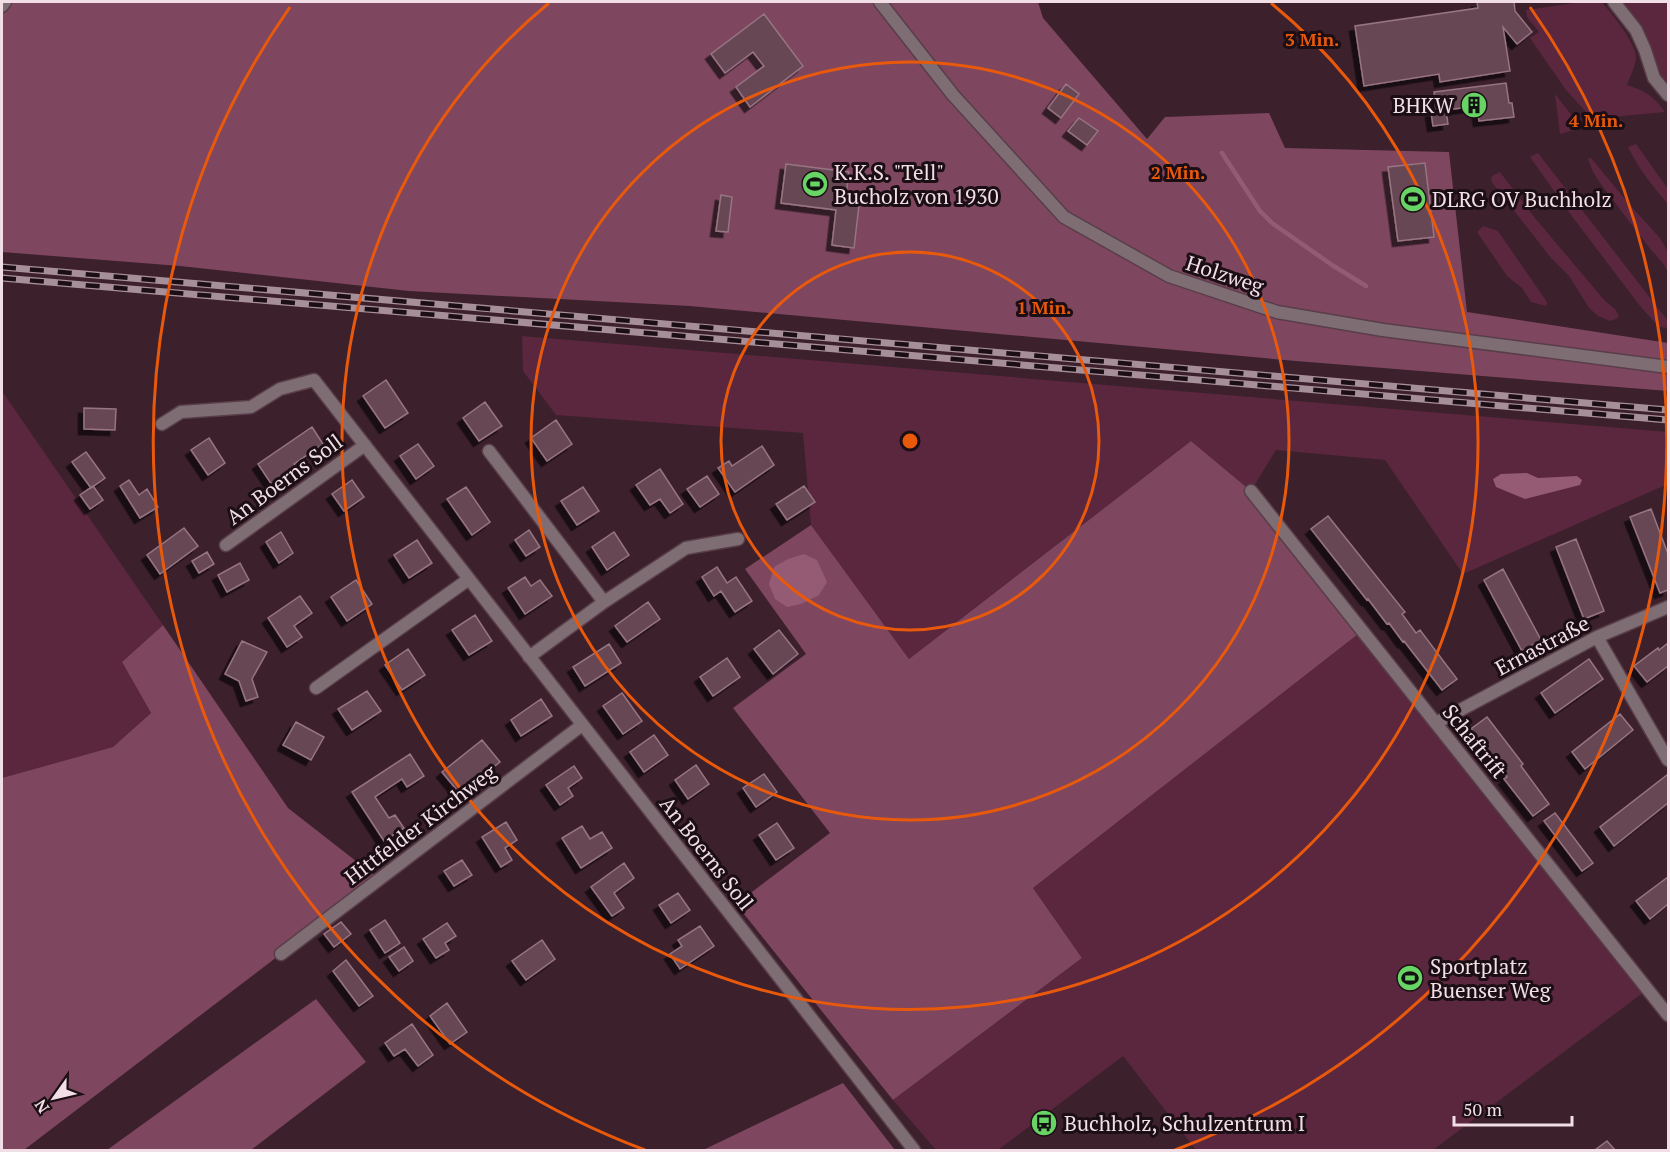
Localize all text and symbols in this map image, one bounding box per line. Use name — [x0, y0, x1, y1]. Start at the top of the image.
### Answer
text: 3 Min. — [1285, 27, 1339, 51]
building icon: BHKW — [1459, 90, 1489, 120]
place label: BHKW — [1393, 91, 1454, 119]
text: 4 Min. — [1569, 108, 1623, 132]
place label: K.K.S. "Tell" Bucholz von 1930 — [834, 158, 999, 210]
text: 2 Min. — [1151, 160, 1205, 184]
sports icon: K.K.S. "Tell" Bucholz von 1930 — [800, 169, 830, 199]
sports icon: DLRG OV Buchholz — [1398, 184, 1428, 214]
place label: DLRG OV Buchholz — [1432, 185, 1612, 213]
street label: Holzweg — [1183, 248, 1268, 300]
text: 1 Min. — [1017, 295, 1071, 319]
street label: An Boerns Soll — [220, 427, 348, 531]
centre of rings — [900, 431, 920, 451]
street label: Ernastraße — [1490, 608, 1594, 682]
street label: Schaftrift — [1436, 698, 1514, 784]
street label: Hittfelder Kirchweg — [339, 757, 502, 890]
street label: An Boerns Soll — [654, 790, 760, 916]
place label: Sportplatz Buenser Weg — [1430, 952, 1552, 1004]
sports icon: Sportplatz Buenser Weg — [1395, 963, 1425, 993]
north arrow — [24, 1068, 84, 1128]
scale bar — [1454, 1089, 1572, 1127]
text: N — [29, 1095, 54, 1118]
text: 50 m — [1463, 1097, 1503, 1121]
bus stop icon: Buchholz, Schulzentrum I — [1029, 1108, 1059, 1138]
place label: Buchholz, Schulzentrum I — [1064, 1109, 1305, 1137]

